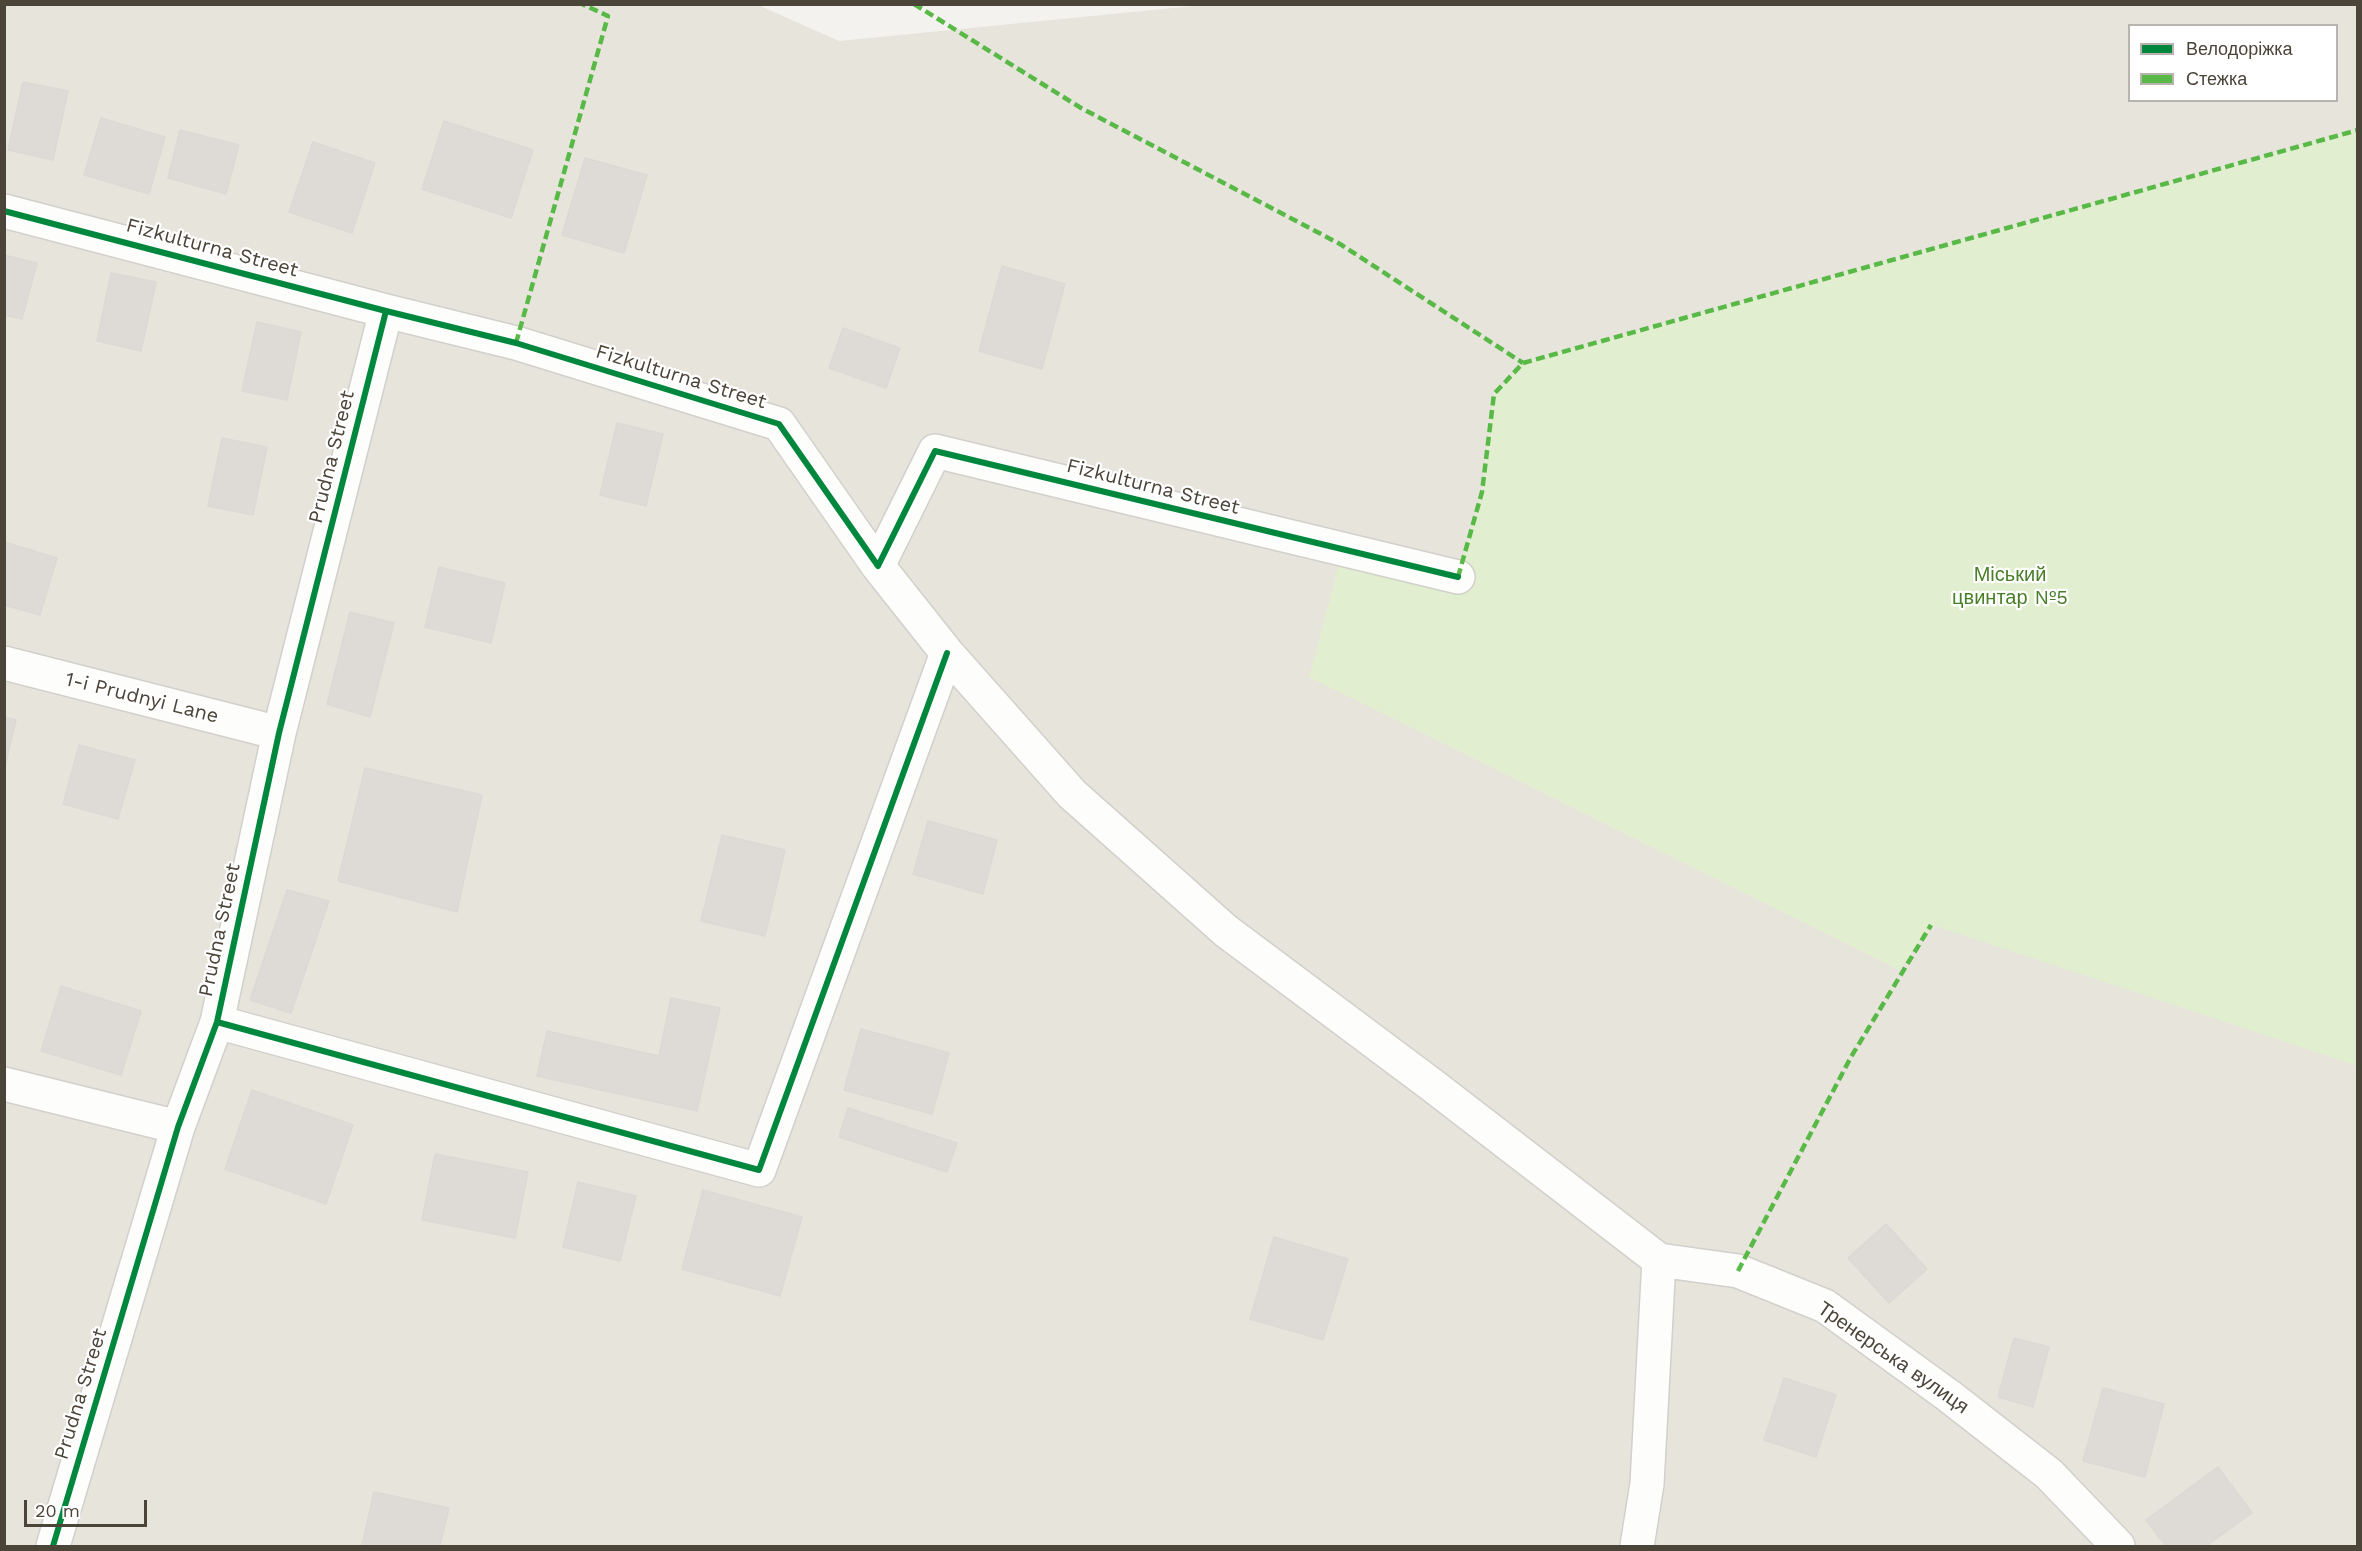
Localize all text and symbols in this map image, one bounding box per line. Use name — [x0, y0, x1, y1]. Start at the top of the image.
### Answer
legend — [2128, 24, 2338, 102]
text: Велодоріжка — [2186, 38, 2293, 59]
text: Стежка — [2186, 68, 2247, 89]
street label: Fizkulturna Street — [123, 213, 301, 283]
street label: Fizkulturna Street — [593, 340, 769, 414]
street label: Prudna Street — [304, 388, 360, 526]
street label: Fizkulturna Street — [1064, 454, 1242, 520]
park label: Міський цвинтар №5 — [1952, 563, 2068, 610]
street label: 1-i Prudnyi Lane — [63, 667, 221, 729]
street label: Prudna Street — [194, 861, 246, 999]
street label: Тренерська вулиця — [1813, 1297, 1973, 1419]
street label: Prudna Street — [50, 1325, 112, 1463]
scale bar — [27, 1488, 150, 1526]
text: 20 m — [35, 1500, 80, 1521]

